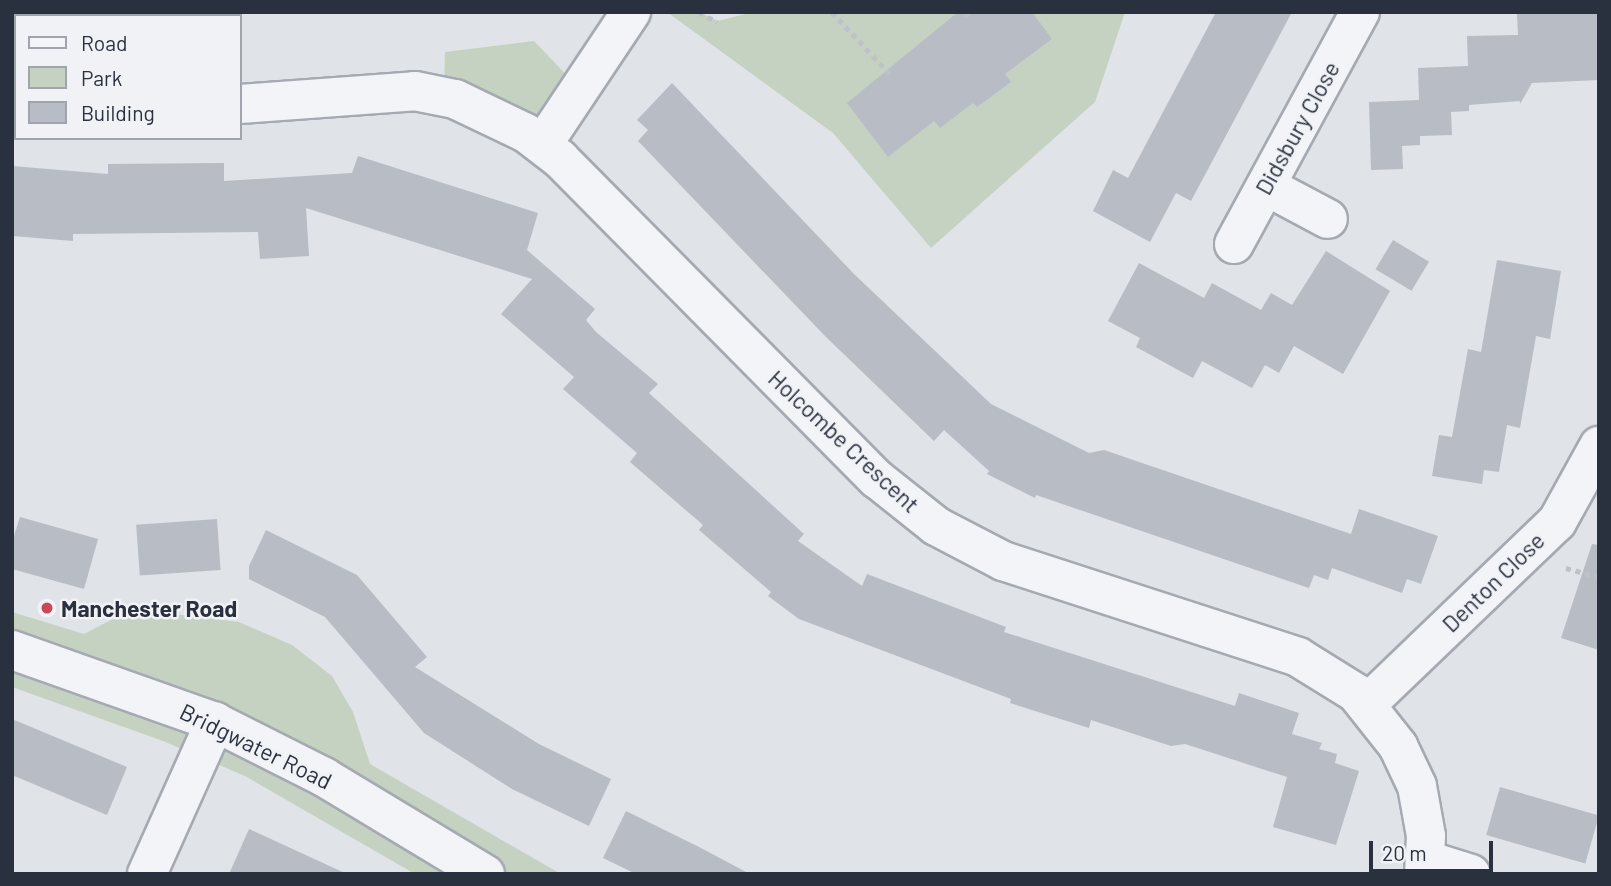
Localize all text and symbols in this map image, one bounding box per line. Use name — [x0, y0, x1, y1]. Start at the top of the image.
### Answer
legend — [14, 14, 242, 140]
text: Road — [81, 30, 127, 55]
street label: Didsbury Close — [1249, 57, 1345, 199]
text: Park — [81, 65, 122, 90]
text: Building — [81, 100, 155, 125]
street label: Holcombe Crescent — [763, 364, 925, 518]
street label: Denton Close — [1436, 526, 1550, 638]
place label: Manchester Road — [61, 594, 237, 622]
marker: Manchester Road — [39, 600, 55, 616]
street label: Bridgwater Road — [176, 697, 336, 795]
scale bar — [1373, 826, 1497, 870]
text: 20 m — [1382, 840, 1427, 865]

